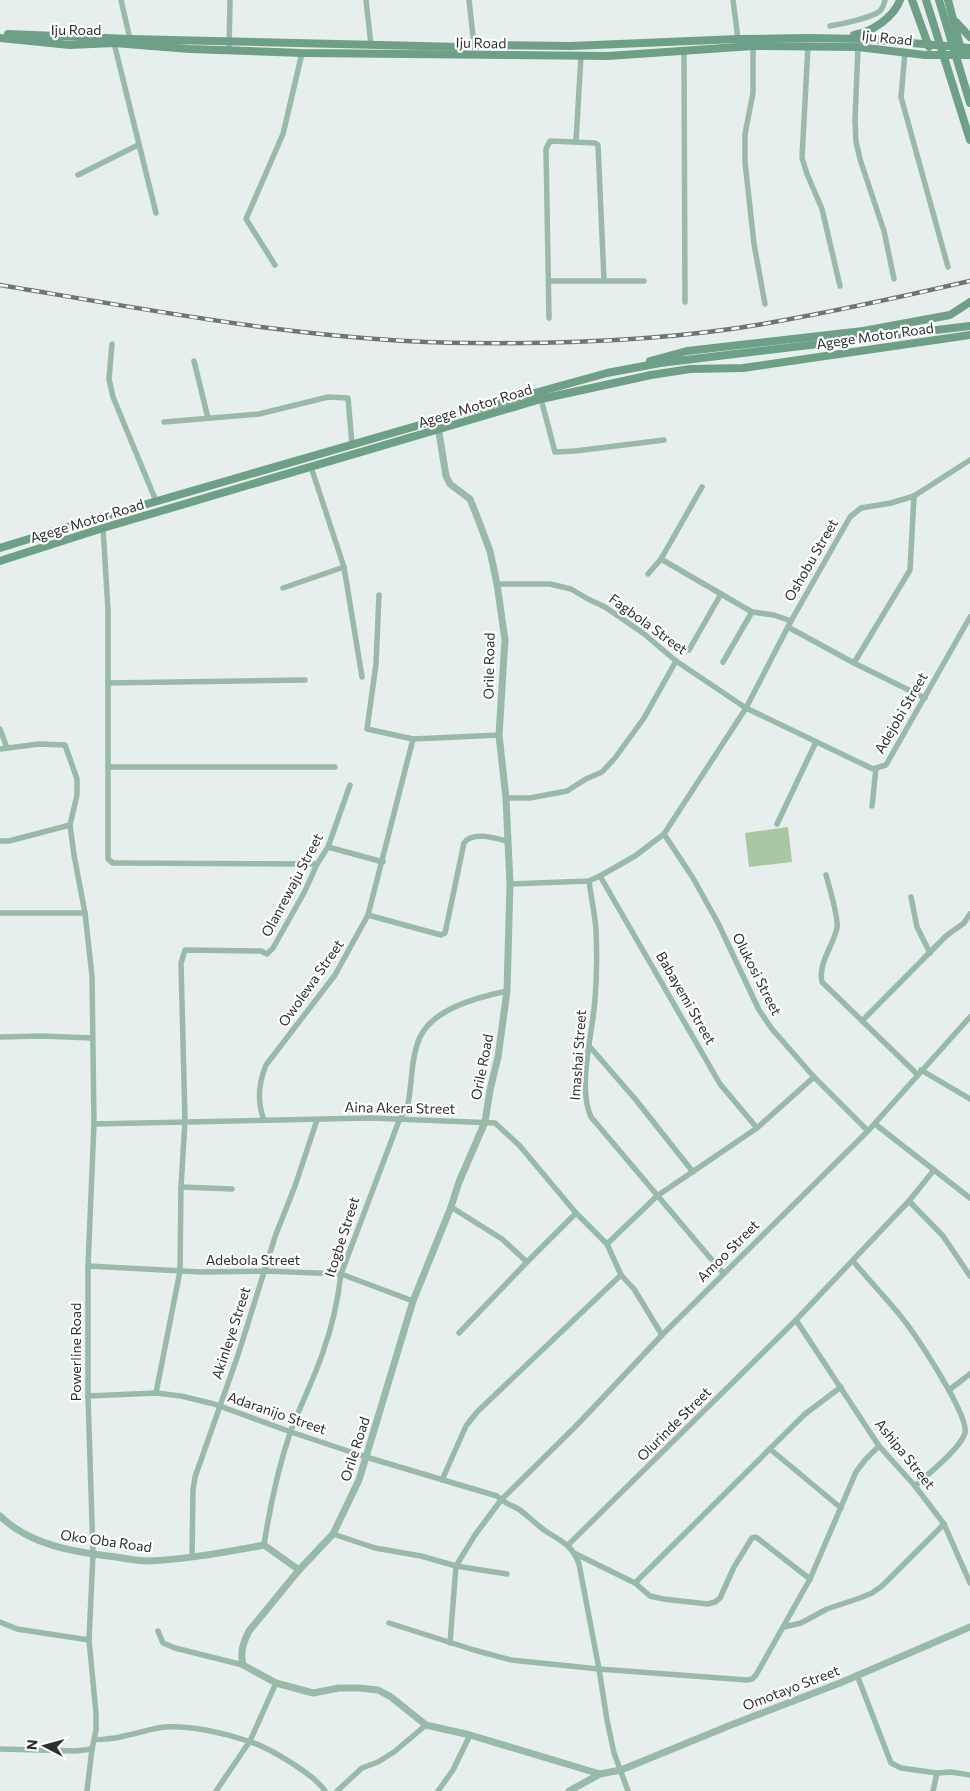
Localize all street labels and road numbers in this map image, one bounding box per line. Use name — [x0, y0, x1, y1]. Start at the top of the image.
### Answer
street label: Iju Road — [51, 21, 101, 38]
street label: Iju Road — [861, 26, 913, 49]
street label: Iju Road — [456, 34, 506, 51]
street label: Agege Motor Road — [815, 319, 935, 352]
street label: Agege Motor Road — [416, 380, 534, 431]
street label: Agege Motor Road — [28, 495, 146, 546]
street label: Oshobu Street — [780, 515, 841, 604]
street label: Fagbola Street — [606, 590, 691, 658]
street label: Orile Road — [479, 632, 498, 700]
street label: Adejobi Street — [870, 669, 931, 756]
street label: Olanrewaju Street — [257, 830, 326, 939]
street label: Olukosi Street — [729, 930, 786, 1018]
street label: Owolewa Street — [274, 936, 347, 1029]
street label: Babayemi Street — [653, 948, 720, 1047]
street label: Imashai Street — [566, 1009, 589, 1101]
street label: Orile Road — [467, 1032, 496, 1101]
street label: Aina Akera Street — [345, 1098, 456, 1117]
street label: Itogbe Street — [321, 1194, 363, 1279]
street label: Amoo Street — [693, 1216, 762, 1285]
street label: Adebola Street — [206, 1251, 301, 1268]
street label: Akinleye Street — [208, 1284, 254, 1381]
street label: Powerline Road — [67, 1303, 84, 1401]
street label: Olurinde Street — [633, 1383, 714, 1464]
street label: Adaranijo Street — [226, 1388, 329, 1437]
street label: Orile Road — [336, 1414, 373, 1483]
street label: Ashipa Street — [872, 1415, 939, 1492]
street label: Oko Oba Road — [59, 1526, 153, 1555]
street label: Omotayo Street — [740, 1661, 842, 1714]

